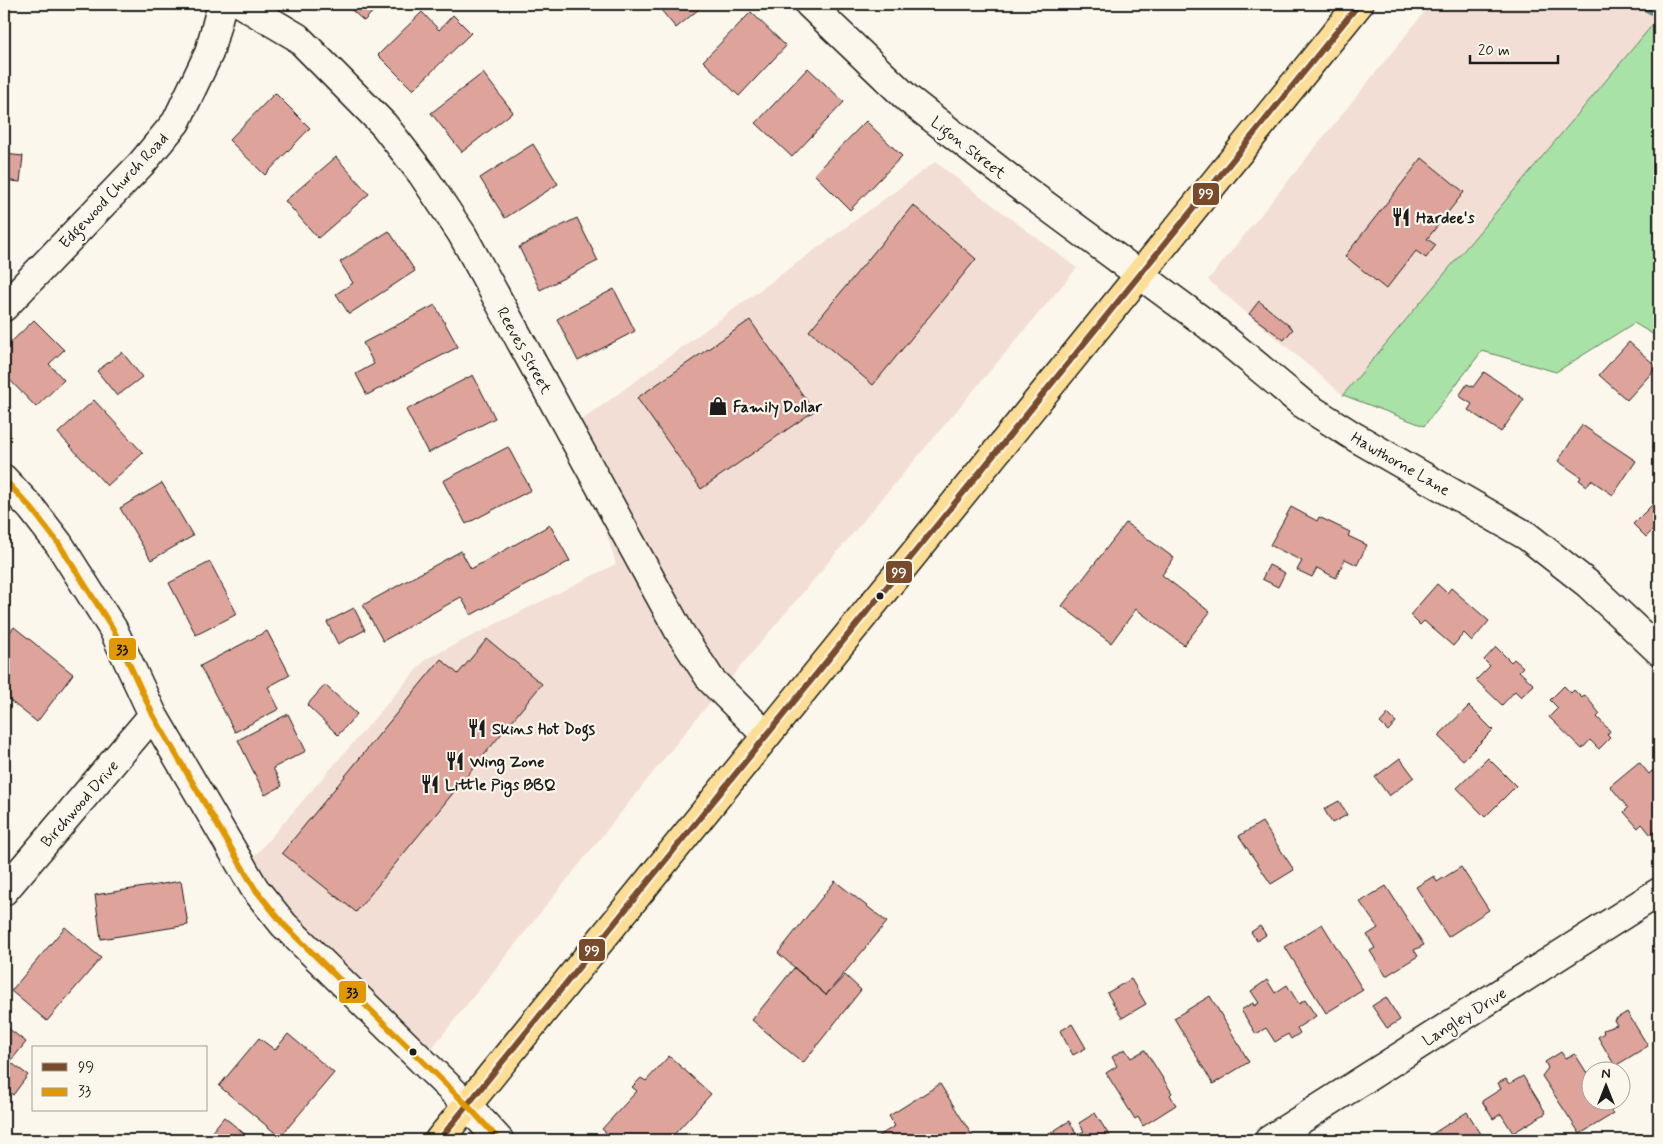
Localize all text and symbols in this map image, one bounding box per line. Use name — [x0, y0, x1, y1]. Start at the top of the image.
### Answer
scale bar — [1470, 32, 1558, 64]
text: 20 m — [1478, 41, 1510, 61]
street label: Ligon Street — [926, 112, 1010, 185]
street label: Edgewood Church Road — [55, 129, 174, 254]
line badge: 99 — [1192, 182, 1220, 206]
text: 99 — [1198, 185, 1214, 203]
restaurant icon: Hardee's — [1390, 206, 1412, 228]
place label: Hardee's — [1416, 208, 1476, 229]
street label: Reeves Street — [491, 304, 556, 398]
shop icon: Family Dollar — [707, 395, 729, 417]
place label: Family Dollar — [733, 397, 822, 418]
street label: Hawthorne Lane — [1347, 427, 1454, 501]
line badge: 99 — [885, 560, 913, 584]
text: 99 — [891, 564, 907, 582]
unlabelled marker — [875, 591, 885, 601]
line badge: 33 — [108, 637, 137, 661]
text: 33 — [116, 641, 128, 659]
restaurant icon: Skins Hot Dogs — [466, 717, 488, 739]
place label: Skins Hot Dogs — [492, 719, 596, 742]
restaurant icon: Wing Zone — [444, 750, 466, 772]
place label: Wing Zone — [469, 752, 544, 775]
street label: Birchwood Drive — [36, 756, 124, 852]
restaurant icon: Little Pigs BBQ — [419, 773, 441, 795]
place label: Little Pigs BBQ — [445, 775, 556, 798]
line badge: 99 — [578, 938, 606, 962]
text: 99 — [584, 942, 600, 960]
line badge: 33 — [338, 980, 367, 1004]
street label: Langley Drive — [1419, 983, 1511, 1052]
text: 33 — [346, 984, 358, 1002]
legend — [32, 1046, 208, 1112]
unlabelled marker — [408, 1047, 418, 1057]
text: 99 — [78, 1058, 94, 1078]
north arrow — [1580, 1062, 1630, 1112]
text: N — [1601, 1065, 1611, 1083]
text: 33 — [78, 1082, 91, 1102]

